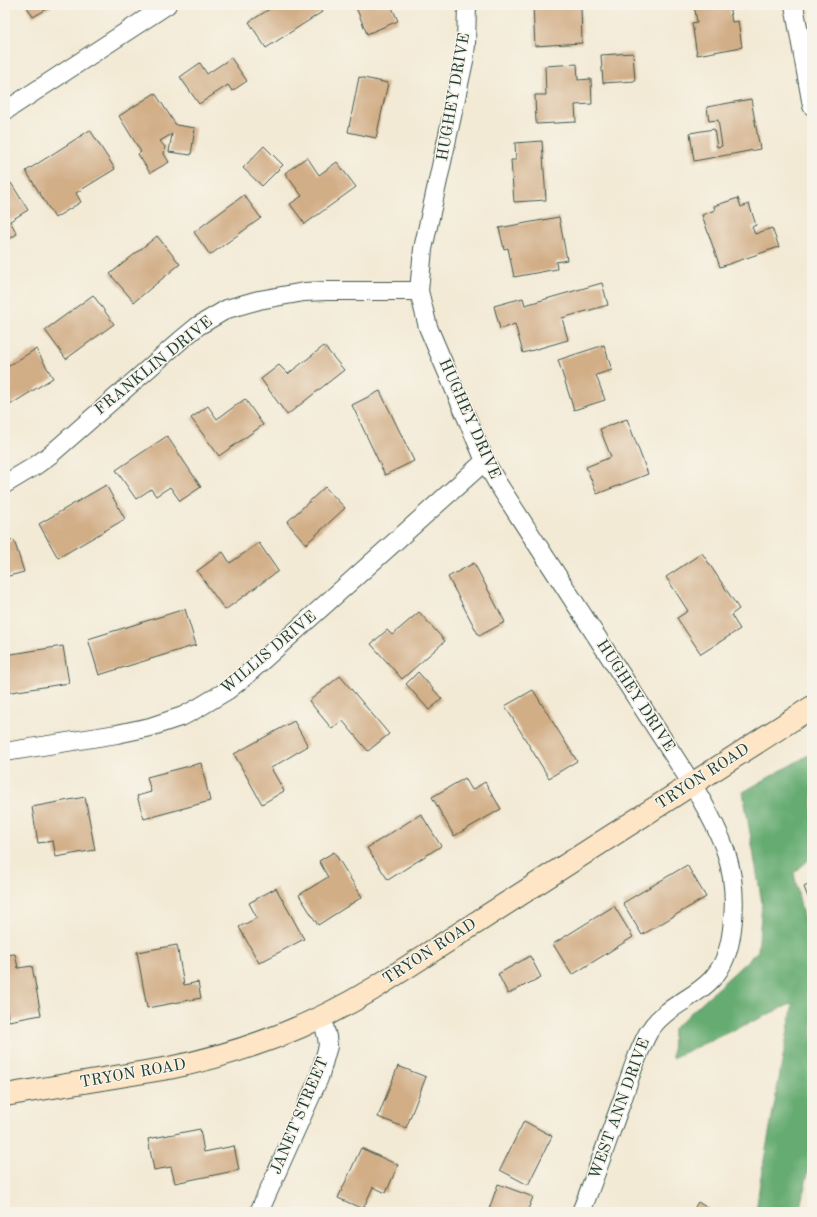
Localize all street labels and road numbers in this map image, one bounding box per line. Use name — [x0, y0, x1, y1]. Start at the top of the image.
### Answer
street label: HUGHEY DRIVE — [435, 32, 473, 162]
street label: FRANKLIN DRIVE — [92, 314, 216, 418]
street label: HUGHEY DRIVE — [435, 357, 503, 481]
street label: WILLIS DRIVE — [218, 609, 320, 697]
street label: HUGHEY DRIVE — [593, 637, 677, 755]
street label: TRYON ROAD — [654, 741, 752, 813]
street label: TRYON ROAD — [381, 916, 479, 988]
street label: WEST ANN DRIVE — [587, 1036, 653, 1182]
street label: JANET STREET — [268, 1055, 332, 1177]
street label: TRYON ROAD — [79, 1057, 187, 1091]

